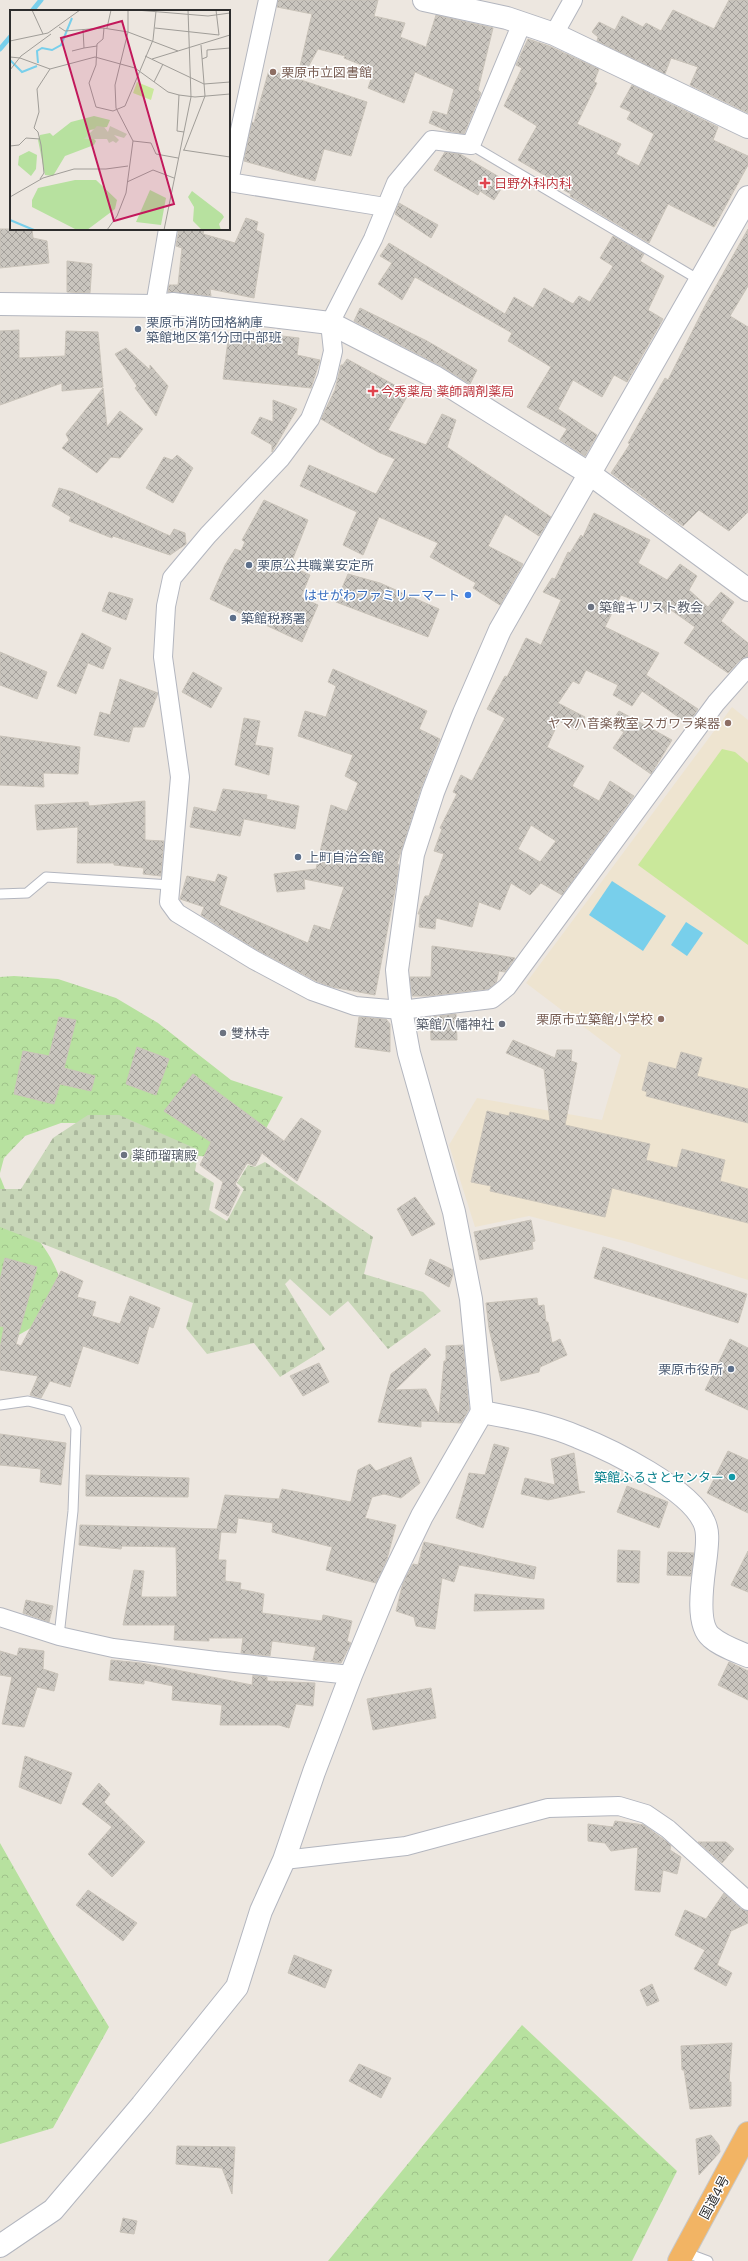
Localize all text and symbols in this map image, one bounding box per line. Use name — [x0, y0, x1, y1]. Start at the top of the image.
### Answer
inset map — [10, 10, 230, 230]
place label: 栗原市立図書館 — [281, 64, 372, 81]
marker: 栗原市立図書館 — [268, 67, 278, 77]
place label: 日野外科内科 — [494, 175, 572, 192]
marker: 日野外科内科 — [479, 177, 491, 189]
place label: 栗原市消防団格納庫 築館地区第1分団中部班 — [146, 314, 281, 346]
marker: 栗原市消防団格納庫 築館地区第1分団中部班 — [133, 324, 143, 334]
place label: 今秀薬局 薬師調剤薬局 — [381, 383, 514, 400]
marker: 今秀薬局 薬師調剤薬局 — [368, 386, 378, 396]
place label: 栗原公共職業安定所 — [257, 557, 374, 574]
marker: 栗原公共職業安定所 — [244, 560, 254, 570]
place label: はせがわファミリーマート — [304, 587, 460, 604]
marker: はせがわファミリーマート — [463, 590, 473, 600]
place label: 築館キリスト教会 — [599, 599, 703, 616]
marker: 築館キリスト教会 — [586, 602, 596, 612]
place label: 築館税務署 — [241, 610, 306, 627]
marker: 築館税務署 — [228, 613, 238, 623]
place label: ヤマハ音楽教室 スガワラ楽器 — [548, 715, 720, 732]
marker: ヤマハ音楽教室 スガワラ楽器 — [723, 718, 733, 728]
place label: 上町自治会館 — [306, 849, 384, 866]
marker: 上町自治会館 — [293, 852, 303, 862]
place label: 栗原市立築館小学校 — [536, 1011, 653, 1028]
marker: 栗原市立築館小学校 — [656, 1014, 666, 1024]
place label: 築館八幡神社 — [416, 1016, 494, 1033]
marker: 築館八幡神社 — [497, 1019, 507, 1029]
place label: 雙林寺 — [231, 1025, 270, 1042]
marker: 雙林寺 — [218, 1028, 228, 1038]
place label: 薬師瑠璃殿 — [132, 1147, 197, 1164]
marker: 薬師瑠璃殿 — [119, 1150, 129, 1160]
place label: 栗原市役所 — [658, 1361, 723, 1378]
marker: 栗原市役所 — [726, 1364, 736, 1374]
place label: 築館ふるさとセンター — [594, 1469, 724, 1486]
marker: 築館ふるさとセンター — [727, 1472, 737, 1482]
street label: 国道4号 — [696, 2172, 733, 2222]

